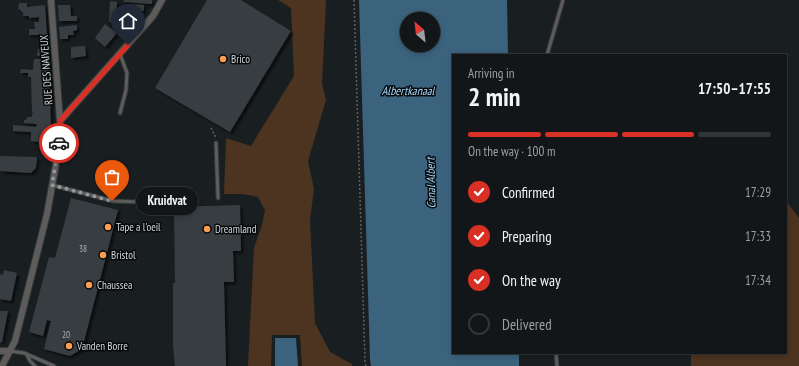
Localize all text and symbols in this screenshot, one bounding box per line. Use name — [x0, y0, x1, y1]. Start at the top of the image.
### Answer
pin — [111, 4, 145, 45]
icon: home — [117, 10, 139, 32]
north arrow — [400, 12, 440, 52]
map controls — [400, 12, 440, 52]
street label: RUE DES NAIVEUX — [37, 34, 55, 106]
place label: Brico — [231, 52, 250, 66]
marker: Brico — [218, 54, 228, 64]
text: Arriving in — [468, 65, 515, 82]
text: 17:50–17:55 — [698, 79, 771, 98]
text: 2 min — [468, 80, 521, 113]
water label: Albertkanaal — [382, 83, 436, 98]
courier — [39, 123, 79, 163]
icon: car — [48, 132, 70, 154]
text: On the way · 100 m — [468, 143, 555, 160]
water label: Canal Albert — [423, 156, 438, 209]
pin — [95, 160, 129, 201]
icon: bag — [101, 166, 123, 188]
icon: check — [468, 181, 490, 203]
text: Confirmed — [502, 183, 555, 202]
text: 17:29 — [745, 184, 771, 201]
callout: Kruidvat — [136, 187, 198, 215]
text: Kruidvat — [147, 192, 187, 209]
place label: Tape a l'oeil — [116, 220, 161, 234]
marker: Tape a l'oeil — [103, 222, 113, 232]
place label: Dreamland — [215, 222, 257, 236]
marker: Dreamland — [202, 224, 212, 234]
icon: check — [468, 225, 490, 247]
text: Preparing — [502, 227, 552, 246]
text: 17:33 — [745, 228, 771, 245]
house number: 38 — [79, 243, 87, 254]
place label: Bristol — [111, 248, 136, 262]
marker: Bristol — [98, 250, 108, 260]
icon: check — [468, 269, 490, 291]
text: On the way — [502, 271, 561, 290]
text: 17:34 — [745, 272, 771, 289]
place label: Chaussea — [97, 278, 132, 292]
marker: Chaussea — [84, 280, 94, 290]
text: Delivered — [502, 315, 552, 334]
house number: 20 — [62, 329, 70, 340]
place label: Vanden Borre — [76, 339, 128, 353]
marker: Vanden Borre — [64, 341, 74, 351]

